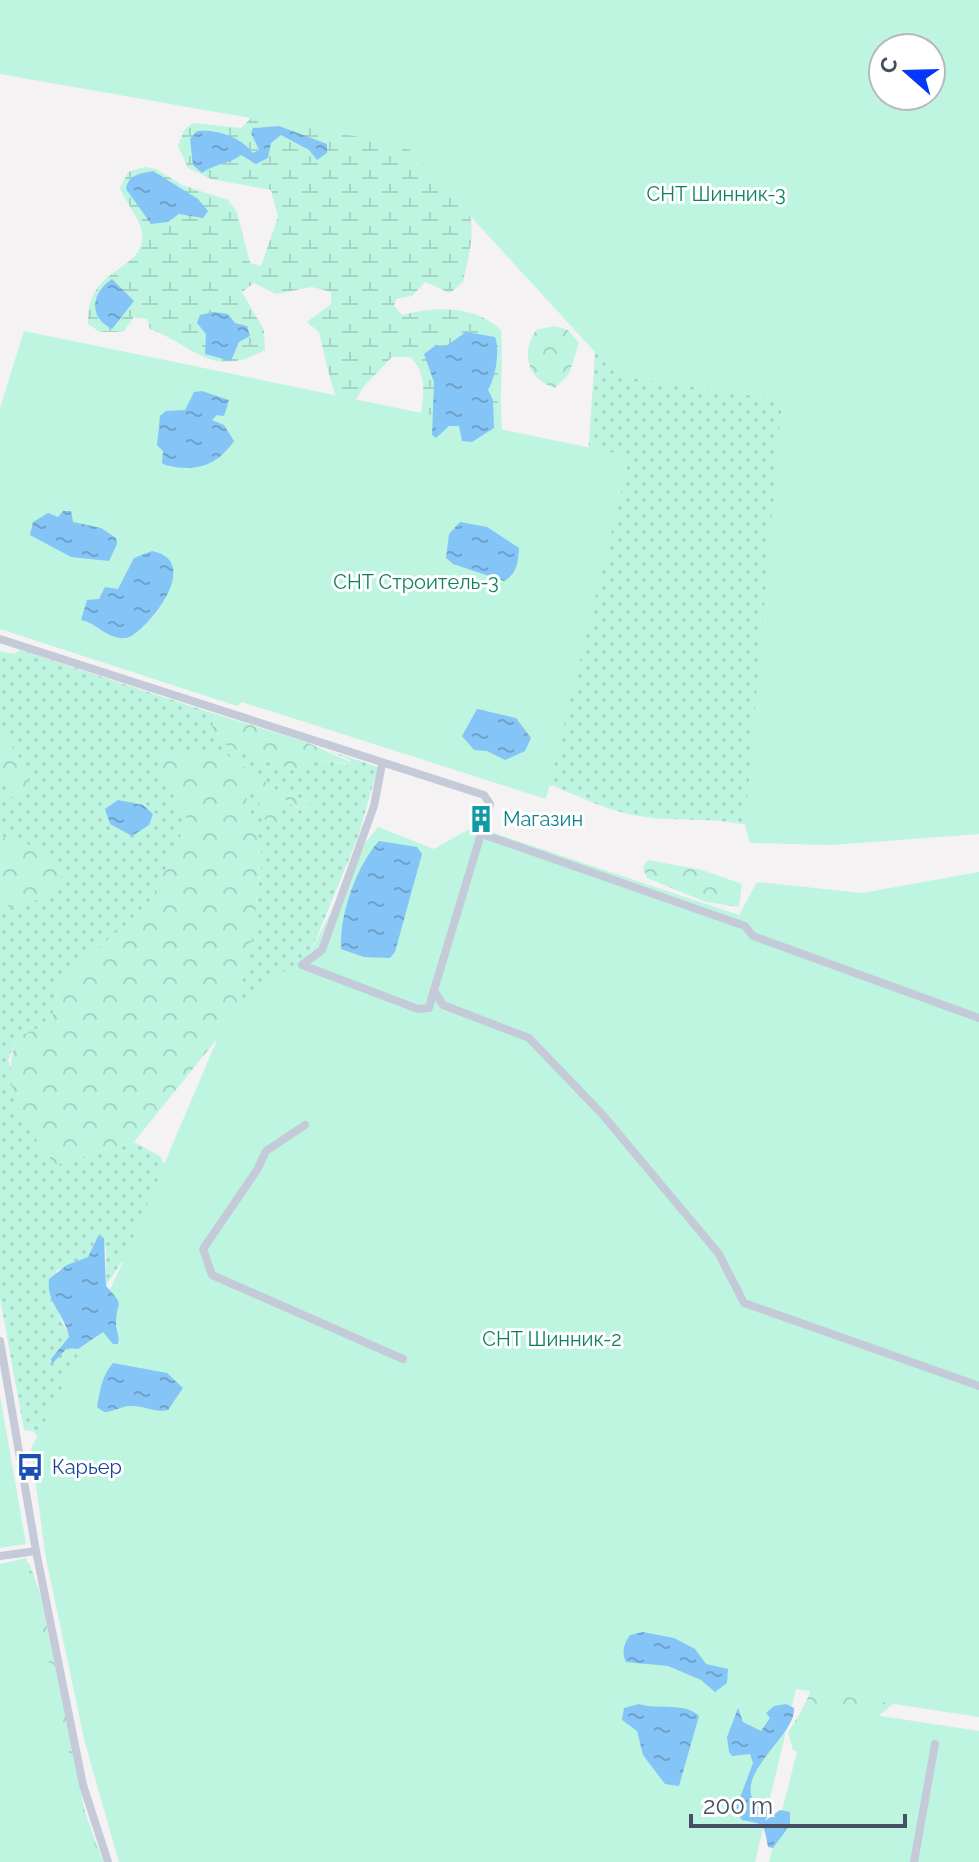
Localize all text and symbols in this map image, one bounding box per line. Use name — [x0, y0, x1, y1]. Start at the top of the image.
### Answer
north arrow — [867, 32, 947, 112]
text: С — [873, 54, 903, 77]
park label: СНТ Шинник-3 — [646, 182, 786, 206]
park label: СНТ Строитель-3 — [333, 570, 499, 594]
building icon: Магазин — [466, 804, 496, 834]
place label: Магазин — [503, 807, 583, 831]
park label: СНТ Шинник-2 — [482, 1327, 622, 1351]
bus stop icon: Карьер — [15, 1452, 45, 1482]
place label: Карьер — [52, 1455, 122, 1479]
scale bar — [691, 1778, 905, 1828]
text: 200 m — [703, 1791, 773, 1820]

